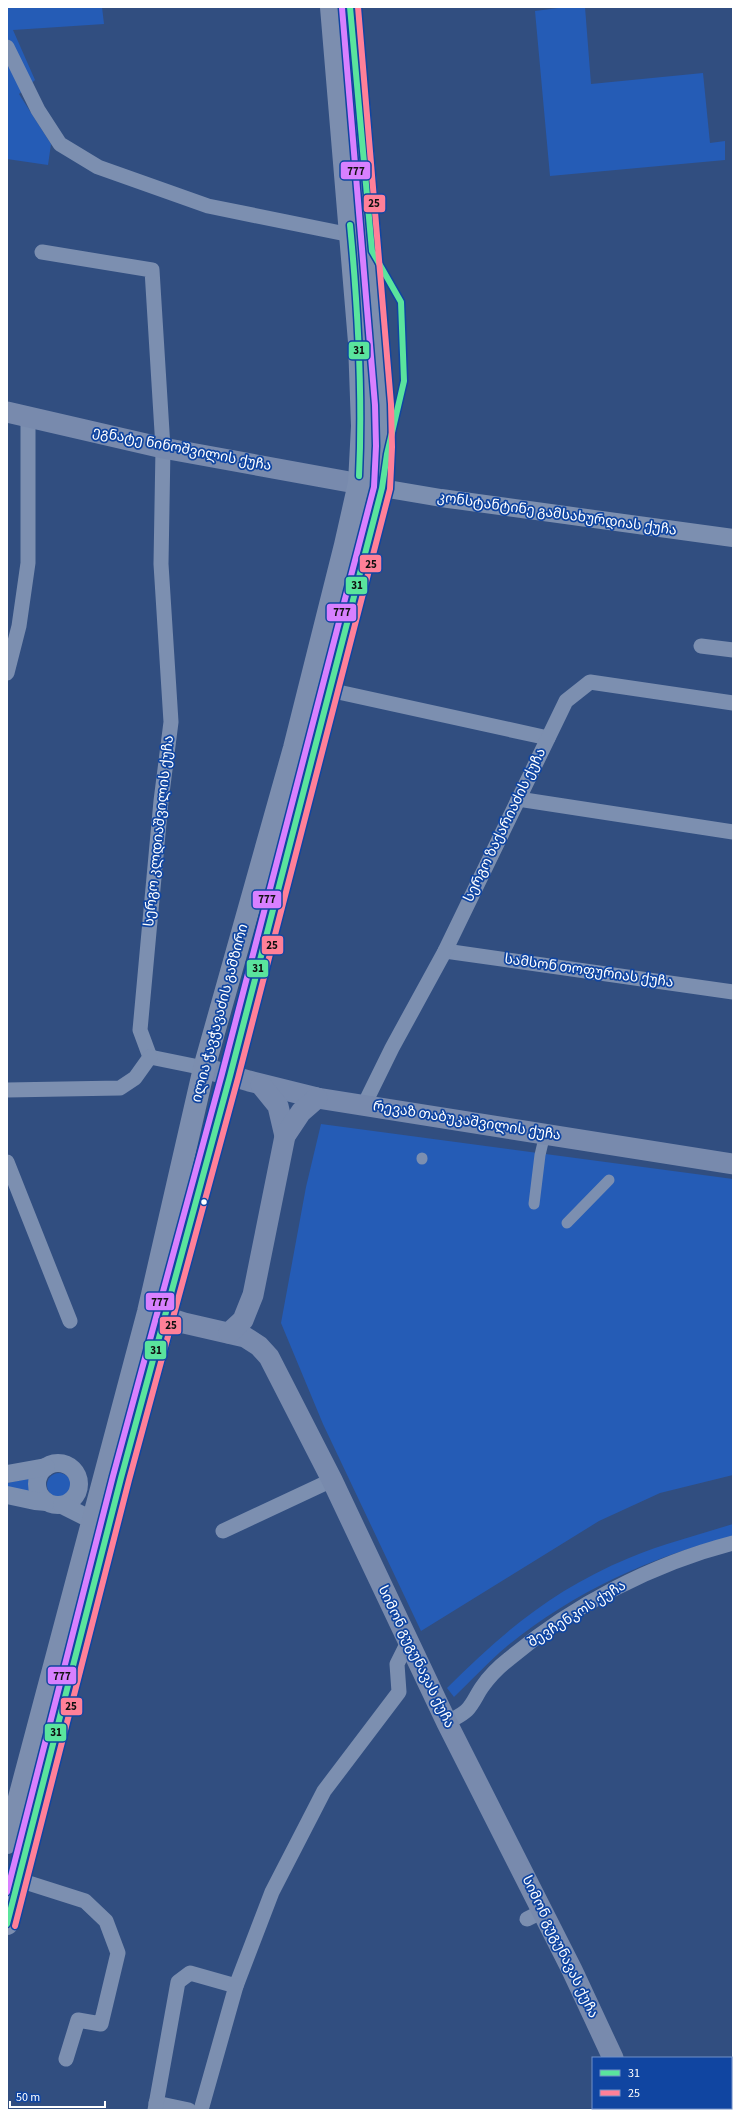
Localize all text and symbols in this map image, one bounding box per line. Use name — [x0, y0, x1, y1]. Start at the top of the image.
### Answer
line badge: 777 — [340, 161, 371, 180]
text: 777 — [347, 164, 365, 179]
line badge: 25 — [363, 194, 386, 213]
text: 25 — [368, 196, 380, 211]
line badge: 31 — [348, 341, 370, 360]
text: 31 — [353, 343, 365, 358]
street label: ეგნატე ნინოშვილის ქუჩა — [91, 422, 273, 476]
street label: კონსტანტინე გამსახურდიას ქუჩა — [436, 487, 678, 541]
line badge: 25 — [359, 554, 382, 573]
text: 25 — [365, 557, 377, 572]
line badge: 31 — [345, 576, 368, 595]
text: 31 — [351, 578, 363, 593]
line badge: 777 — [326, 603, 357, 622]
text: 777 — [333, 605, 351, 620]
street label: სერგო კლდიაშვილის ქუჩა — [139, 734, 179, 928]
street label: სერგო ზაქარიაძის ქუჩა — [459, 745, 551, 905]
line badge: 777 — [252, 890, 282, 909]
text: 777 — [258, 892, 276, 907]
street label: ილია ჭავჭავაძის გამზირი — [187, 921, 253, 1105]
line badge: 25 — [261, 935, 284, 955]
text: 25 — [266, 938, 278, 953]
street label: სამსონ თოფურიას ქუჩა — [503, 949, 675, 993]
line badge: 31 — [246, 959, 269, 978]
text: 31 — [252, 961, 264, 976]
street label: რევაზ თაბუკაშვილის ქუჩა — [372, 1096, 562, 1146]
unlabelled marker — [199, 1197, 209, 1207]
line badge: 777 — [145, 1292, 175, 1311]
text: 777 — [151, 1295, 169, 1310]
line badge: 25 — [159, 1316, 182, 1335]
text: 25 — [165, 1318, 177, 1333]
line badge: 31 — [144, 1340, 167, 1360]
text: 31 — [150, 1343, 162, 1358]
street label: შევჩენკოს ქუჩა — [524, 1576, 630, 1652]
street label: სიმონ გუგუნავას ქუჩა — [373, 1582, 459, 1732]
line badge: 777 — [47, 1666, 77, 1685]
text: 777 — [53, 1669, 71, 1684]
line badge: 25 — [60, 1697, 83, 1716]
text: 25 — [65, 1699, 77, 1714]
line badge: 31 — [44, 1723, 67, 1742]
text: 31 — [50, 1725, 62, 1740]
street label: სიმონ გუგუნავას ქუჩა — [517, 1872, 603, 2022]
legend — [592, 2057, 732, 2109]
text: 31 — [628, 2065, 640, 2082]
scale bar — [10, 2083, 105, 2109]
text: 25 — [628, 2085, 640, 2102]
text: 50 m — [16, 2089, 40, 2106]

